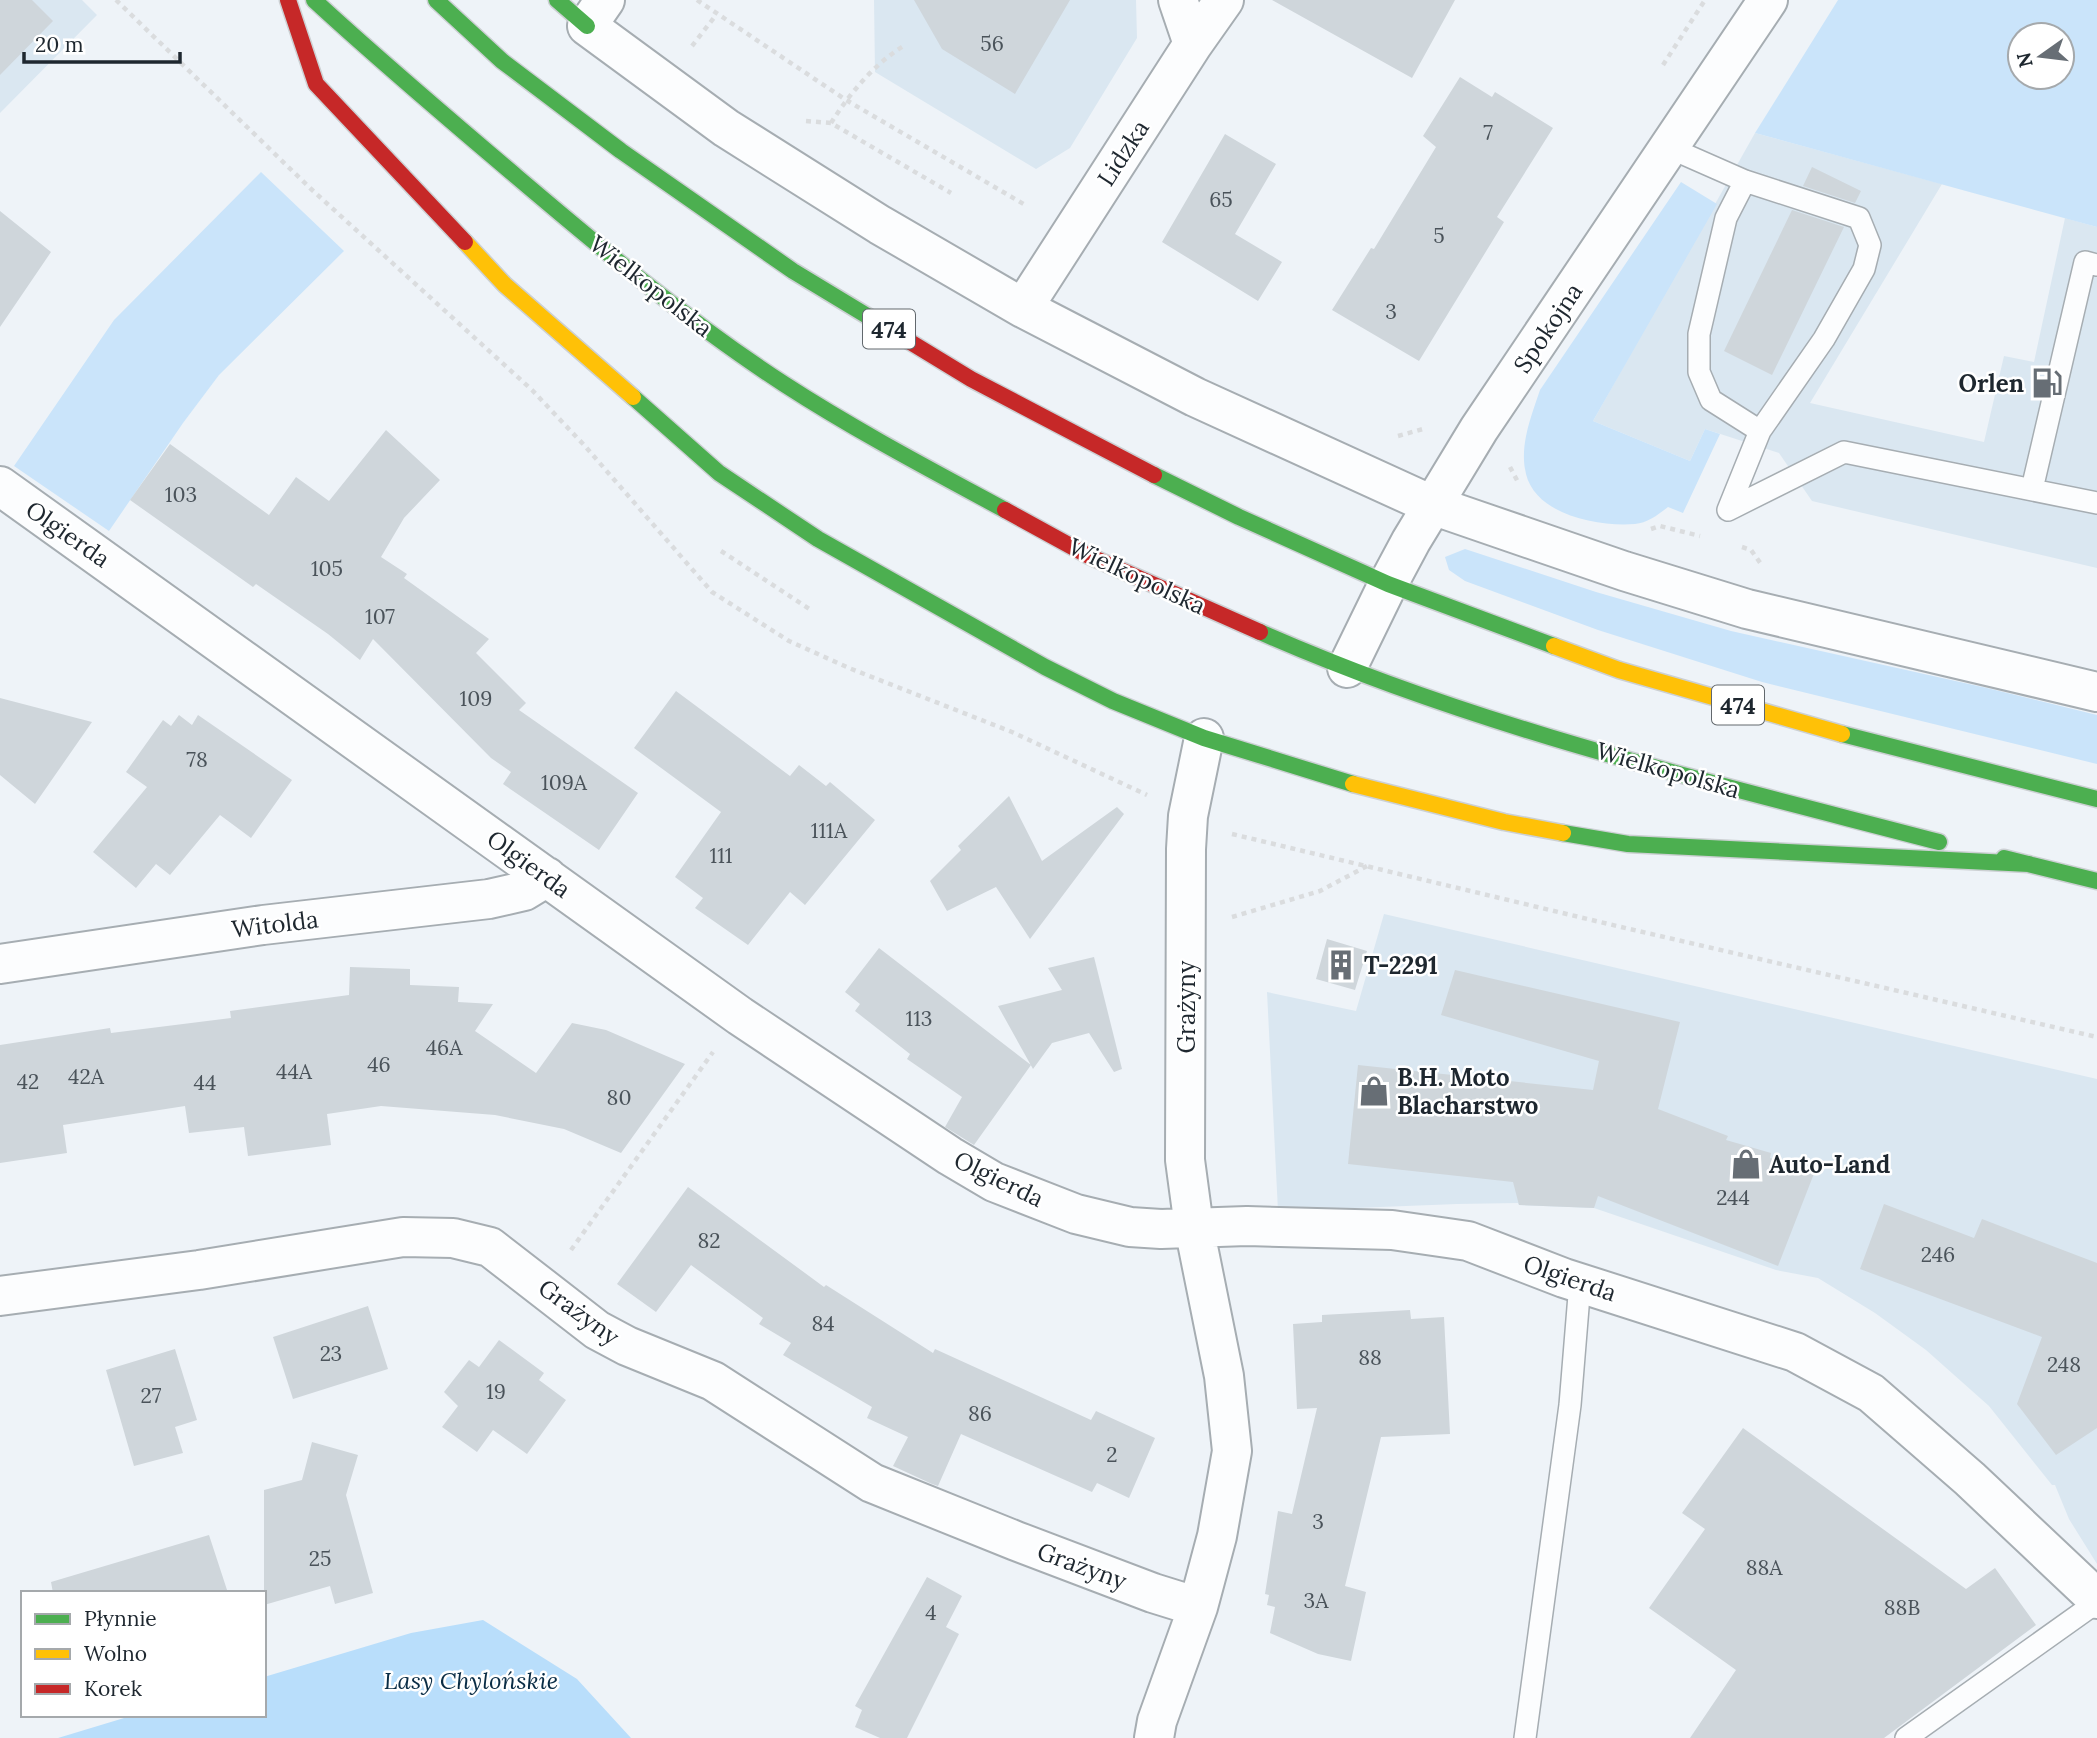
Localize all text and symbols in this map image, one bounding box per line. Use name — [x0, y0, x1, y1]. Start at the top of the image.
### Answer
scale bar — [24, 21, 180, 65]
north arrow — [2006, 21, 2076, 91]
house number: 56 — [980, 30, 1004, 57]
text: 20 m — [35, 31, 84, 58]
text: N — [2011, 50, 2038, 70]
street label: Lidzka — [1090, 114, 1156, 192]
house number: 7 — [1483, 119, 1493, 146]
house number: 65 — [1209, 186, 1233, 213]
house number: 5 — [1433, 222, 1445, 249]
street label: Wielkopolska — [583, 228, 719, 344]
street label: Spokojna — [1507, 277, 1589, 379]
house number: 3 — [1385, 298, 1397, 325]
road number: 474 — [863, 310, 915, 348]
fuel station icon: Orlen — [2030, 366, 2064, 400]
place label: Orlen — [1959, 368, 2024, 399]
house number: 103 — [165, 481, 197, 508]
street label: Olgierda — [20, 494, 116, 574]
street label: Wielkopolska — [1063, 531, 1211, 621]
house number: 105 — [311, 555, 343, 582]
house number: 107 — [365, 603, 395, 630]
house number: 109 — [460, 685, 492, 712]
road number: 474 — [1712, 685, 1764, 724]
street label: Wielkopolska — [1593, 735, 1743, 805]
house number: 78 — [186, 746, 208, 773]
house number: 109A — [541, 769, 588, 796]
house number: 111A — [811, 817, 848, 844]
street label: Olgierda — [481, 823, 577, 905]
house number: 111 — [710, 842, 732, 869]
street label: Witolda — [230, 903, 320, 945]
building icon: T-2291 — [1324, 948, 1358, 982]
place label: T-2291 — [1364, 950, 1438, 981]
street label: Grażyny — [1171, 960, 1202, 1053]
house number: 113 — [906, 1005, 933, 1032]
house number: 46A — [426, 1034, 463, 1061]
house number: 46 — [367, 1051, 391, 1078]
house number: 44A — [276, 1058, 313, 1085]
place label: B.H. Moto Blacharstwo — [1397, 1062, 1538, 1121]
house number: 42A — [68, 1063, 105, 1090]
house number: 42 — [17, 1068, 39, 1095]
house number: 44 — [194, 1069, 216, 1096]
shop icon: B.H. Moto Blacharstwo — [1357, 1074, 1391, 1108]
house number: 80 — [607, 1084, 631, 1111]
street label: Olgierda — [949, 1144, 1049, 1214]
shop icon: Auto-Land — [1729, 1147, 1763, 1181]
place label: Auto-Land — [1769, 1149, 1890, 1180]
house number: 244 — [1716, 1184, 1750, 1211]
house number: 82 — [697, 1227, 721, 1254]
house number: 246 — [1921, 1241, 1955, 1268]
street label: Olgierda — [1519, 1248, 1621, 1308]
street label: Grażyny — [532, 1272, 626, 1352]
house number: 84 — [811, 1310, 835, 1337]
house number: 23 — [320, 1340, 342, 1367]
house number: 88 — [1358, 1344, 1382, 1371]
house number: 248 — [2047, 1351, 2081, 1378]
house number: 19 — [486, 1378, 506, 1405]
house number: 27 — [141, 1382, 162, 1409]
house number: 86 — [968, 1400, 992, 1427]
house number: 2 — [1106, 1441, 1118, 1468]
house number: 3 — [1312, 1508, 1324, 1535]
street label: Grażyny — [1033, 1536, 1131, 1597]
house number: 25 — [309, 1545, 331, 1572]
house number: 88A — [1746, 1554, 1783, 1581]
house number: 3A — [1304, 1587, 1329, 1614]
legend — [21, 1591, 266, 1717]
house number: 88B — [1884, 1594, 1920, 1621]
house number: 4 — [925, 1599, 937, 1626]
text: Płynnie — [84, 1605, 157, 1632]
text: Wolno — [84, 1640, 147, 1667]
park label: Lasy Chylońskie — [384, 1665, 558, 1696]
text: Korek — [84, 1675, 143, 1702]

